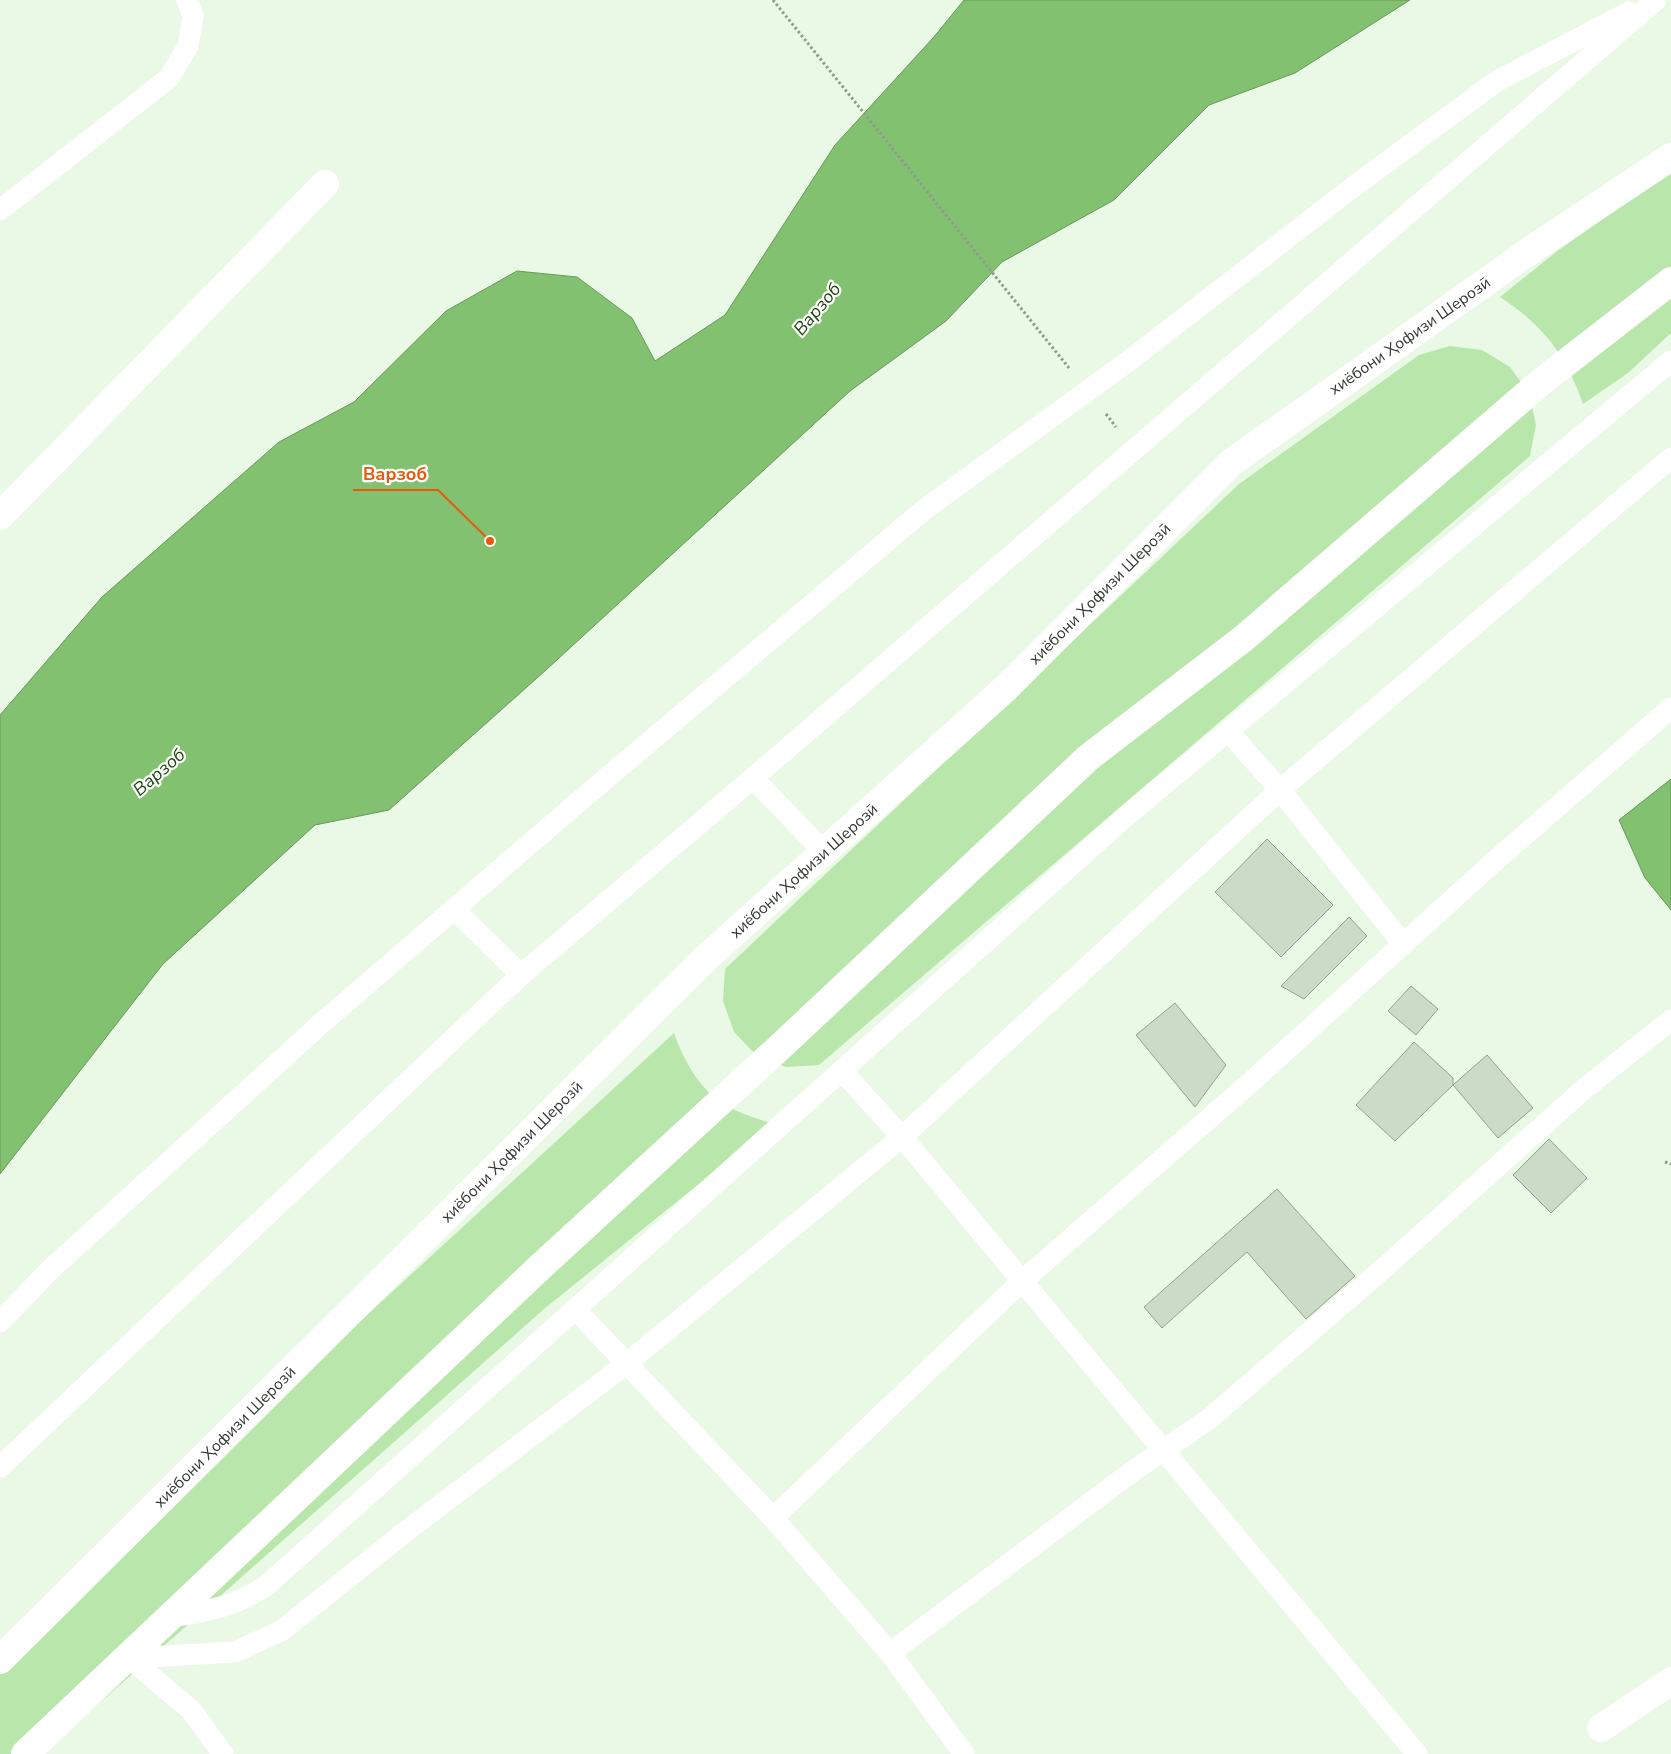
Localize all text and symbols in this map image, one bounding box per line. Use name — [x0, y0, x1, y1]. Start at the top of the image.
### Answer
street label: хиёбони Ҳофизи Шерозӣ — [1325, 272, 1495, 400]
water label: Варзоб — [788, 278, 846, 340]
callout: Варзоб — [353, 457, 438, 490]
text: Варзоб — [363, 462, 427, 486]
street label: хиёбони Ҳофизи Шерозӣ — [1024, 518, 1176, 670]
water label: Варзоб — [128, 743, 190, 801]
street label: хиёбони Ҳофизи Шерозӣ — [725, 798, 883, 944]
street label: хиёбони Ҳофизи Шерозӣ — [436, 1076, 588, 1228]
street label: хиёбони Ҳофизи Шерозӣ — [149, 1361, 301, 1513]

